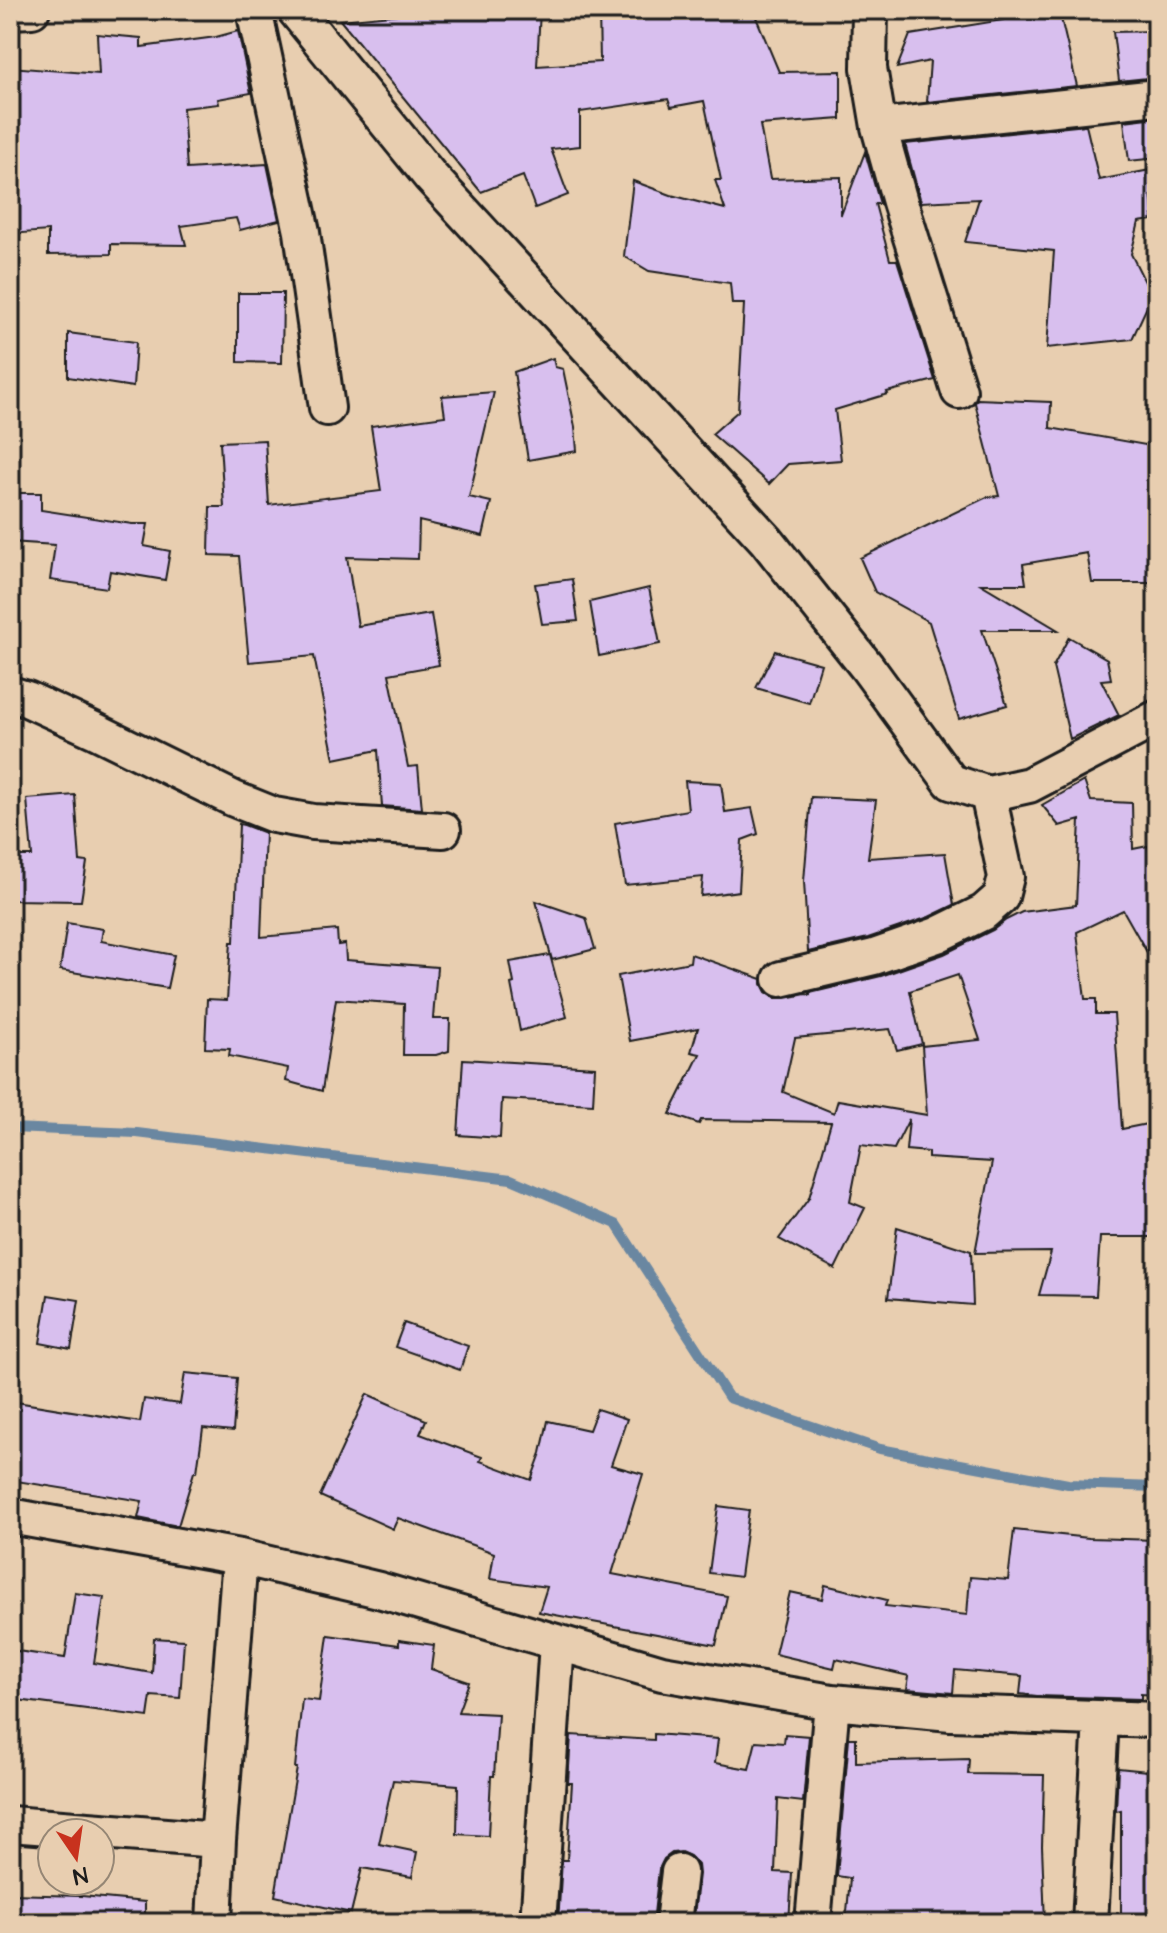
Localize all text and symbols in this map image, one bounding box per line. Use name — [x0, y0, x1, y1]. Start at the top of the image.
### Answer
north arrow — [36, 1817, 116, 1897]
text: N — [70, 1858, 90, 1892]

